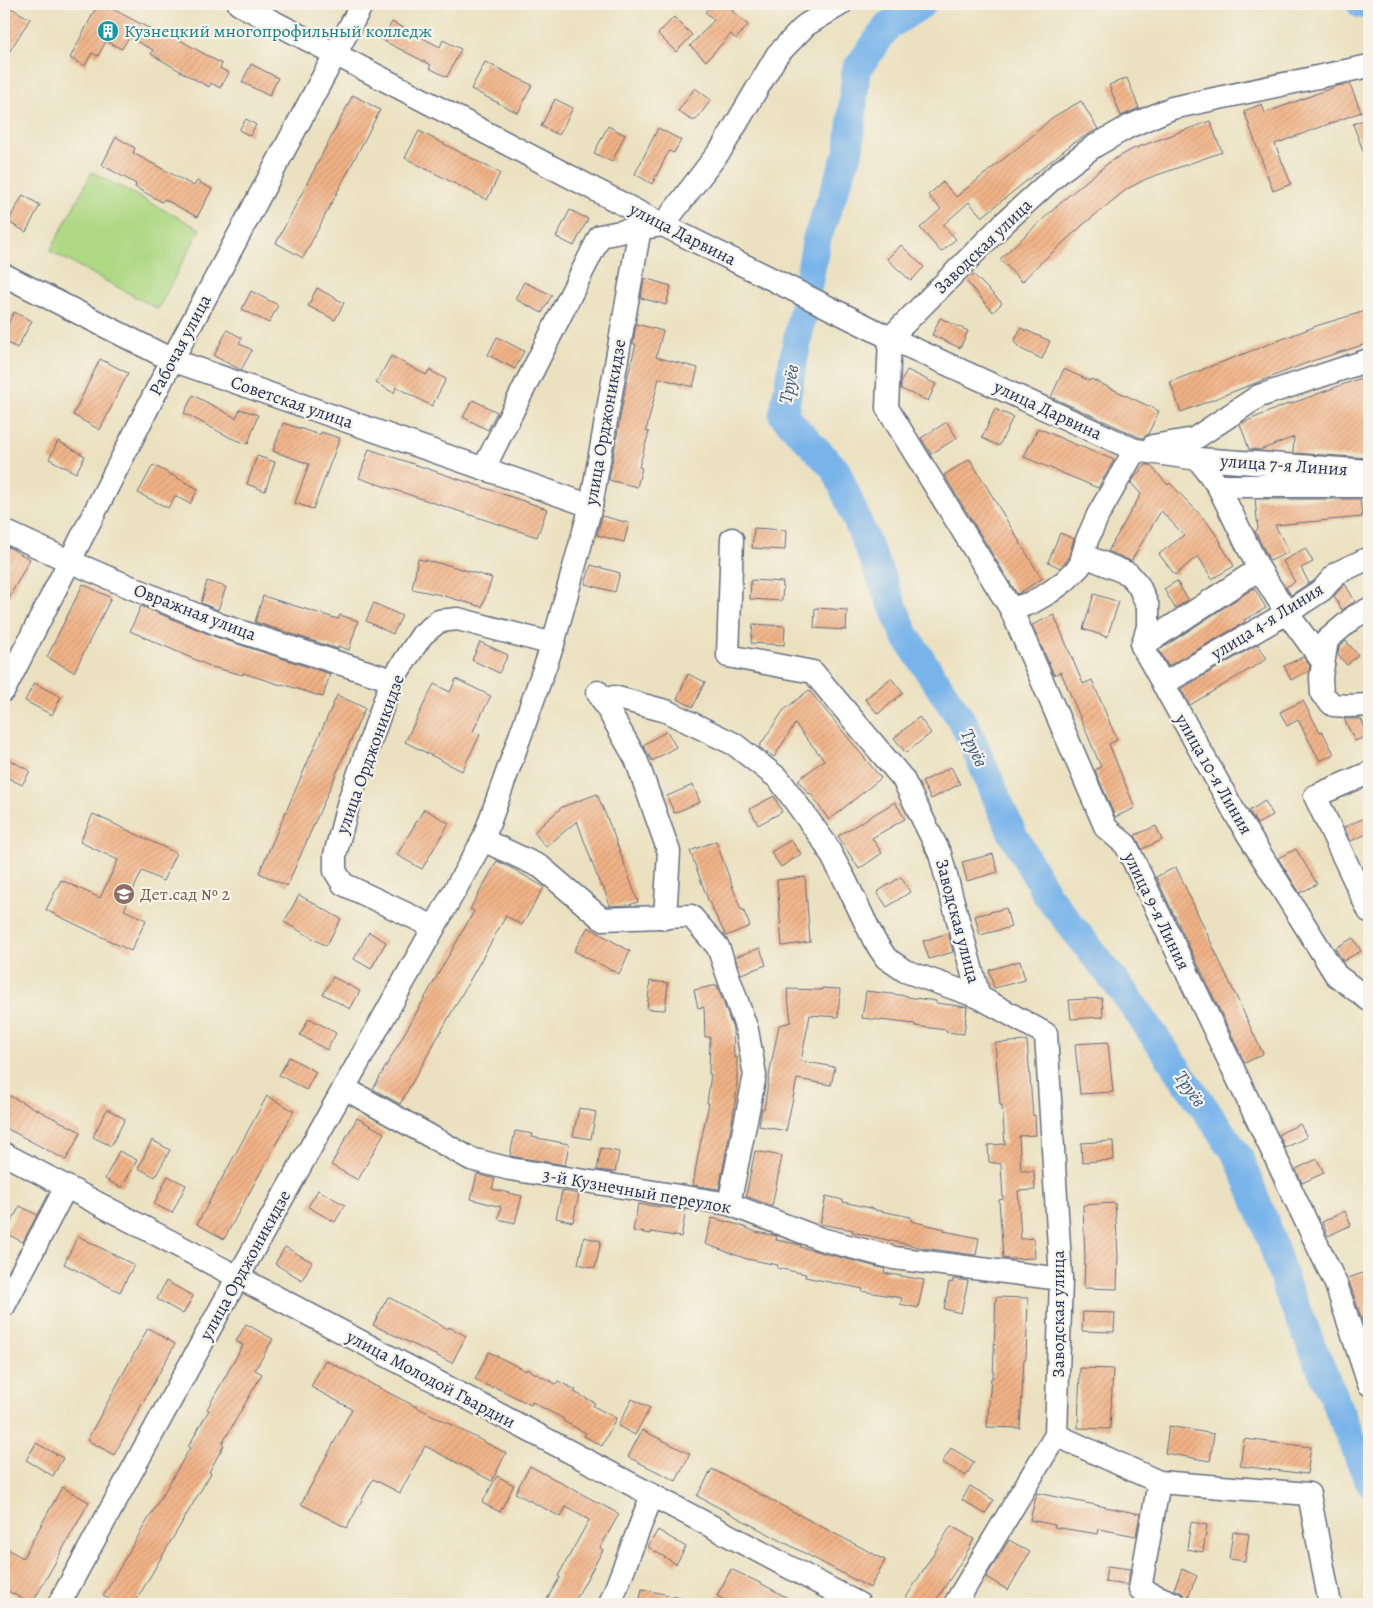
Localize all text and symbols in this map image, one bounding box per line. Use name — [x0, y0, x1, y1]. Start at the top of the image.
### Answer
building icon: Кузнецкий многопрофильный колледж — [96, 19, 120, 43]
place label: Кузнецкий многопрофильный колледж — [124, 19, 432, 43]
street label: Заводская улица — [929, 193, 1038, 299]
street label: улица Дарвина — [625, 196, 741, 271]
street label: Рабочая улица — [143, 290, 217, 400]
street label: улица Орджоникидзе — [578, 337, 631, 508]
water label: Труёв — [772, 362, 806, 406]
street label: Советская улица — [228, 370, 357, 434]
street label: улица Дарвина — [989, 374, 1107, 446]
street label: улица 7-я Линия — [1219, 449, 1348, 481]
street label: улица 4-я Линия — [1205, 577, 1328, 666]
street label: Овражная улица — [130, 578, 260, 647]
street label: улица Орджоникидзе — [330, 671, 410, 838]
street label: улица 10-я Линия — [1169, 708, 1258, 839]
water label: Труёв — [954, 725, 994, 771]
street label: улица 9-я Линия — [1118, 847, 1196, 974]
street label: Заводская улица — [930, 856, 986, 986]
school or university icon: Дет.сад № 2 — [112, 882, 136, 906]
place label: Дет.сад № 2 — [140, 882, 230, 906]
water label: Труёв — [1168, 1065, 1212, 1113]
street label: 3-й Кузнечный переулок — [541, 1163, 733, 1219]
street label: улица Орджоникидзе — [193, 1186, 296, 1345]
street label: Заводская улица — [1046, 1250, 1070, 1378]
street label: улица Молодой Гвардии — [341, 1324, 520, 1434]

